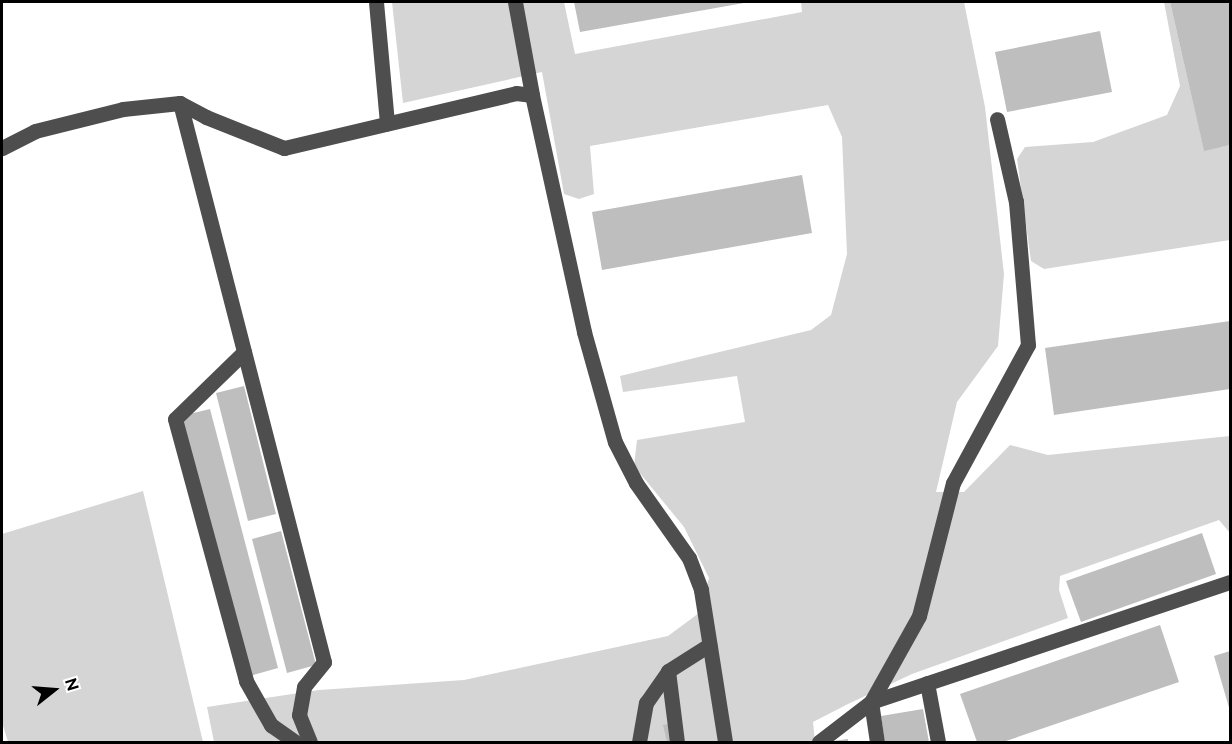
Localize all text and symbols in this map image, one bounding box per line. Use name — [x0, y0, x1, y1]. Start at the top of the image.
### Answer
north arrow — [24, 660, 84, 720]
text: N — [61, 676, 83, 693]

